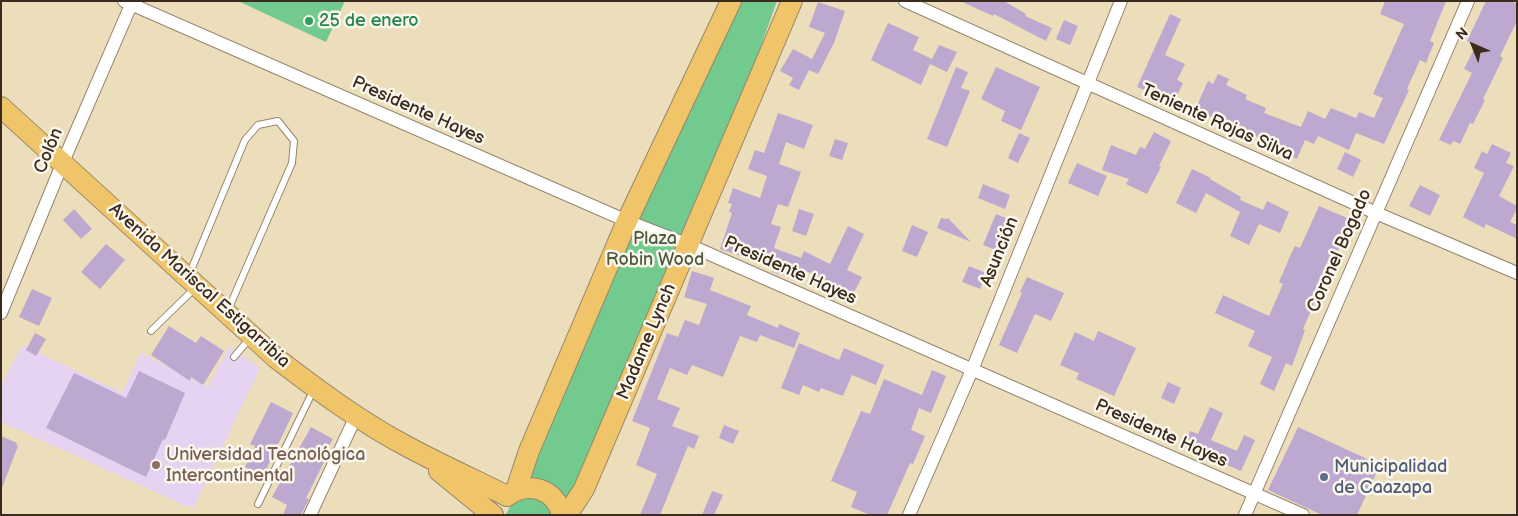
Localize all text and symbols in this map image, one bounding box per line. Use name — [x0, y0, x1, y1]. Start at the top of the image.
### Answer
place label: 25 de enero — [319, 10, 419, 32]
marker: 25 de enero — [303, 15, 315, 27]
north arrow — [1448, 20, 1498, 70]
text: N — [1453, 24, 1472, 44]
street label: Presidente Hayes — [348, 72, 488, 150]
street label: Teniente Rojas Silva — [1138, 80, 1296, 166]
street label: Colón — [30, 125, 68, 177]
street label: Coronel Bogado — [1303, 186, 1377, 316]
street label: Avenida Mariscal Estigarribia — [104, 199, 294, 373]
street label: Asunción — [976, 214, 1024, 290]
park label: Plaza Robin Wood — [606, 228, 704, 270]
street label: Presidente Hayes — [720, 232, 860, 310]
street label: Madame Lynch — [613, 281, 681, 403]
street label: Presidente Hayes — [1091, 395, 1231, 473]
place label: Universidad Tecnológica Intercontinental — [166, 444, 365, 486]
place label: Municipalidad de Caazapa — [1334, 456, 1447, 498]
marker: Universidad Tecnológica Intercontinental — [150, 459, 162, 471]
marker: Municipalidad de Caazapa — [1318, 471, 1330, 483]

